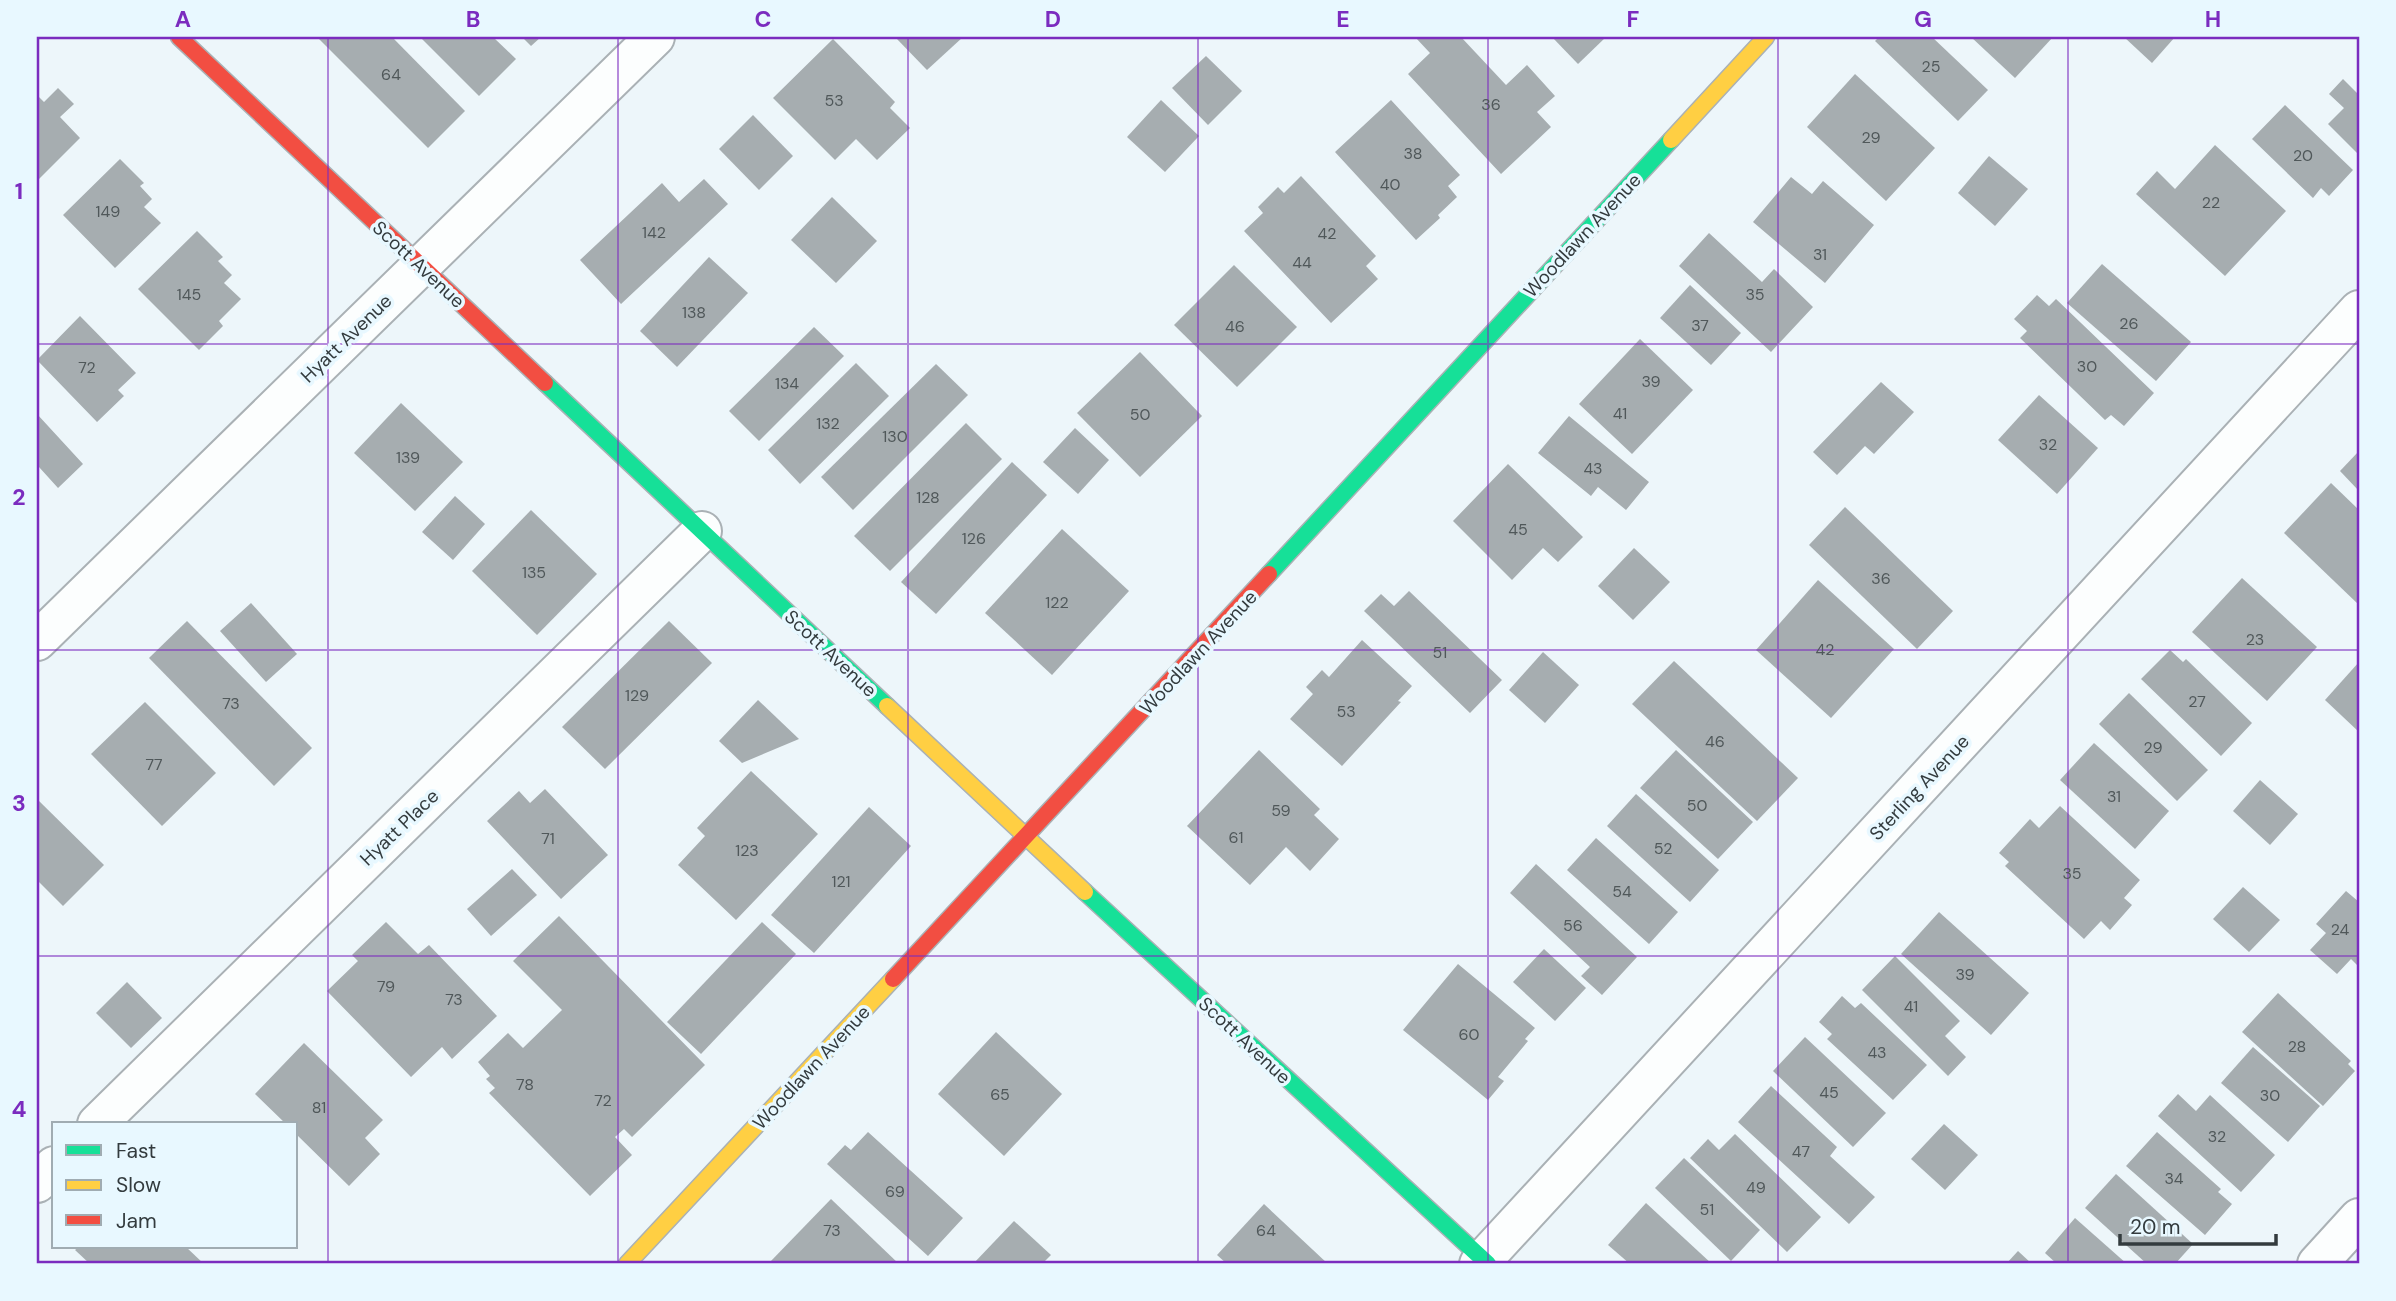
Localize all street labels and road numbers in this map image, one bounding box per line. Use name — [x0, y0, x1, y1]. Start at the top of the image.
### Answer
street label: Woodlawn Avenue — [1518, 168, 1647, 303]
street label: Scott Avenue — [367, 215, 470, 314]
street label: Hyatt Avenue — [295, 289, 397, 388]
street label: Woodlawn Avenue — [1134, 585, 1263, 720]
street label: Scott Avenue — [779, 604, 882, 703]
street label: Sterling Avenue — [1864, 729, 1975, 846]
street label: Hyatt Place — [355, 784, 444, 871]
street label: Scott Avenue — [1193, 991, 1296, 1090]
street label: Woodlawn Avenue — [747, 1000, 876, 1135]

